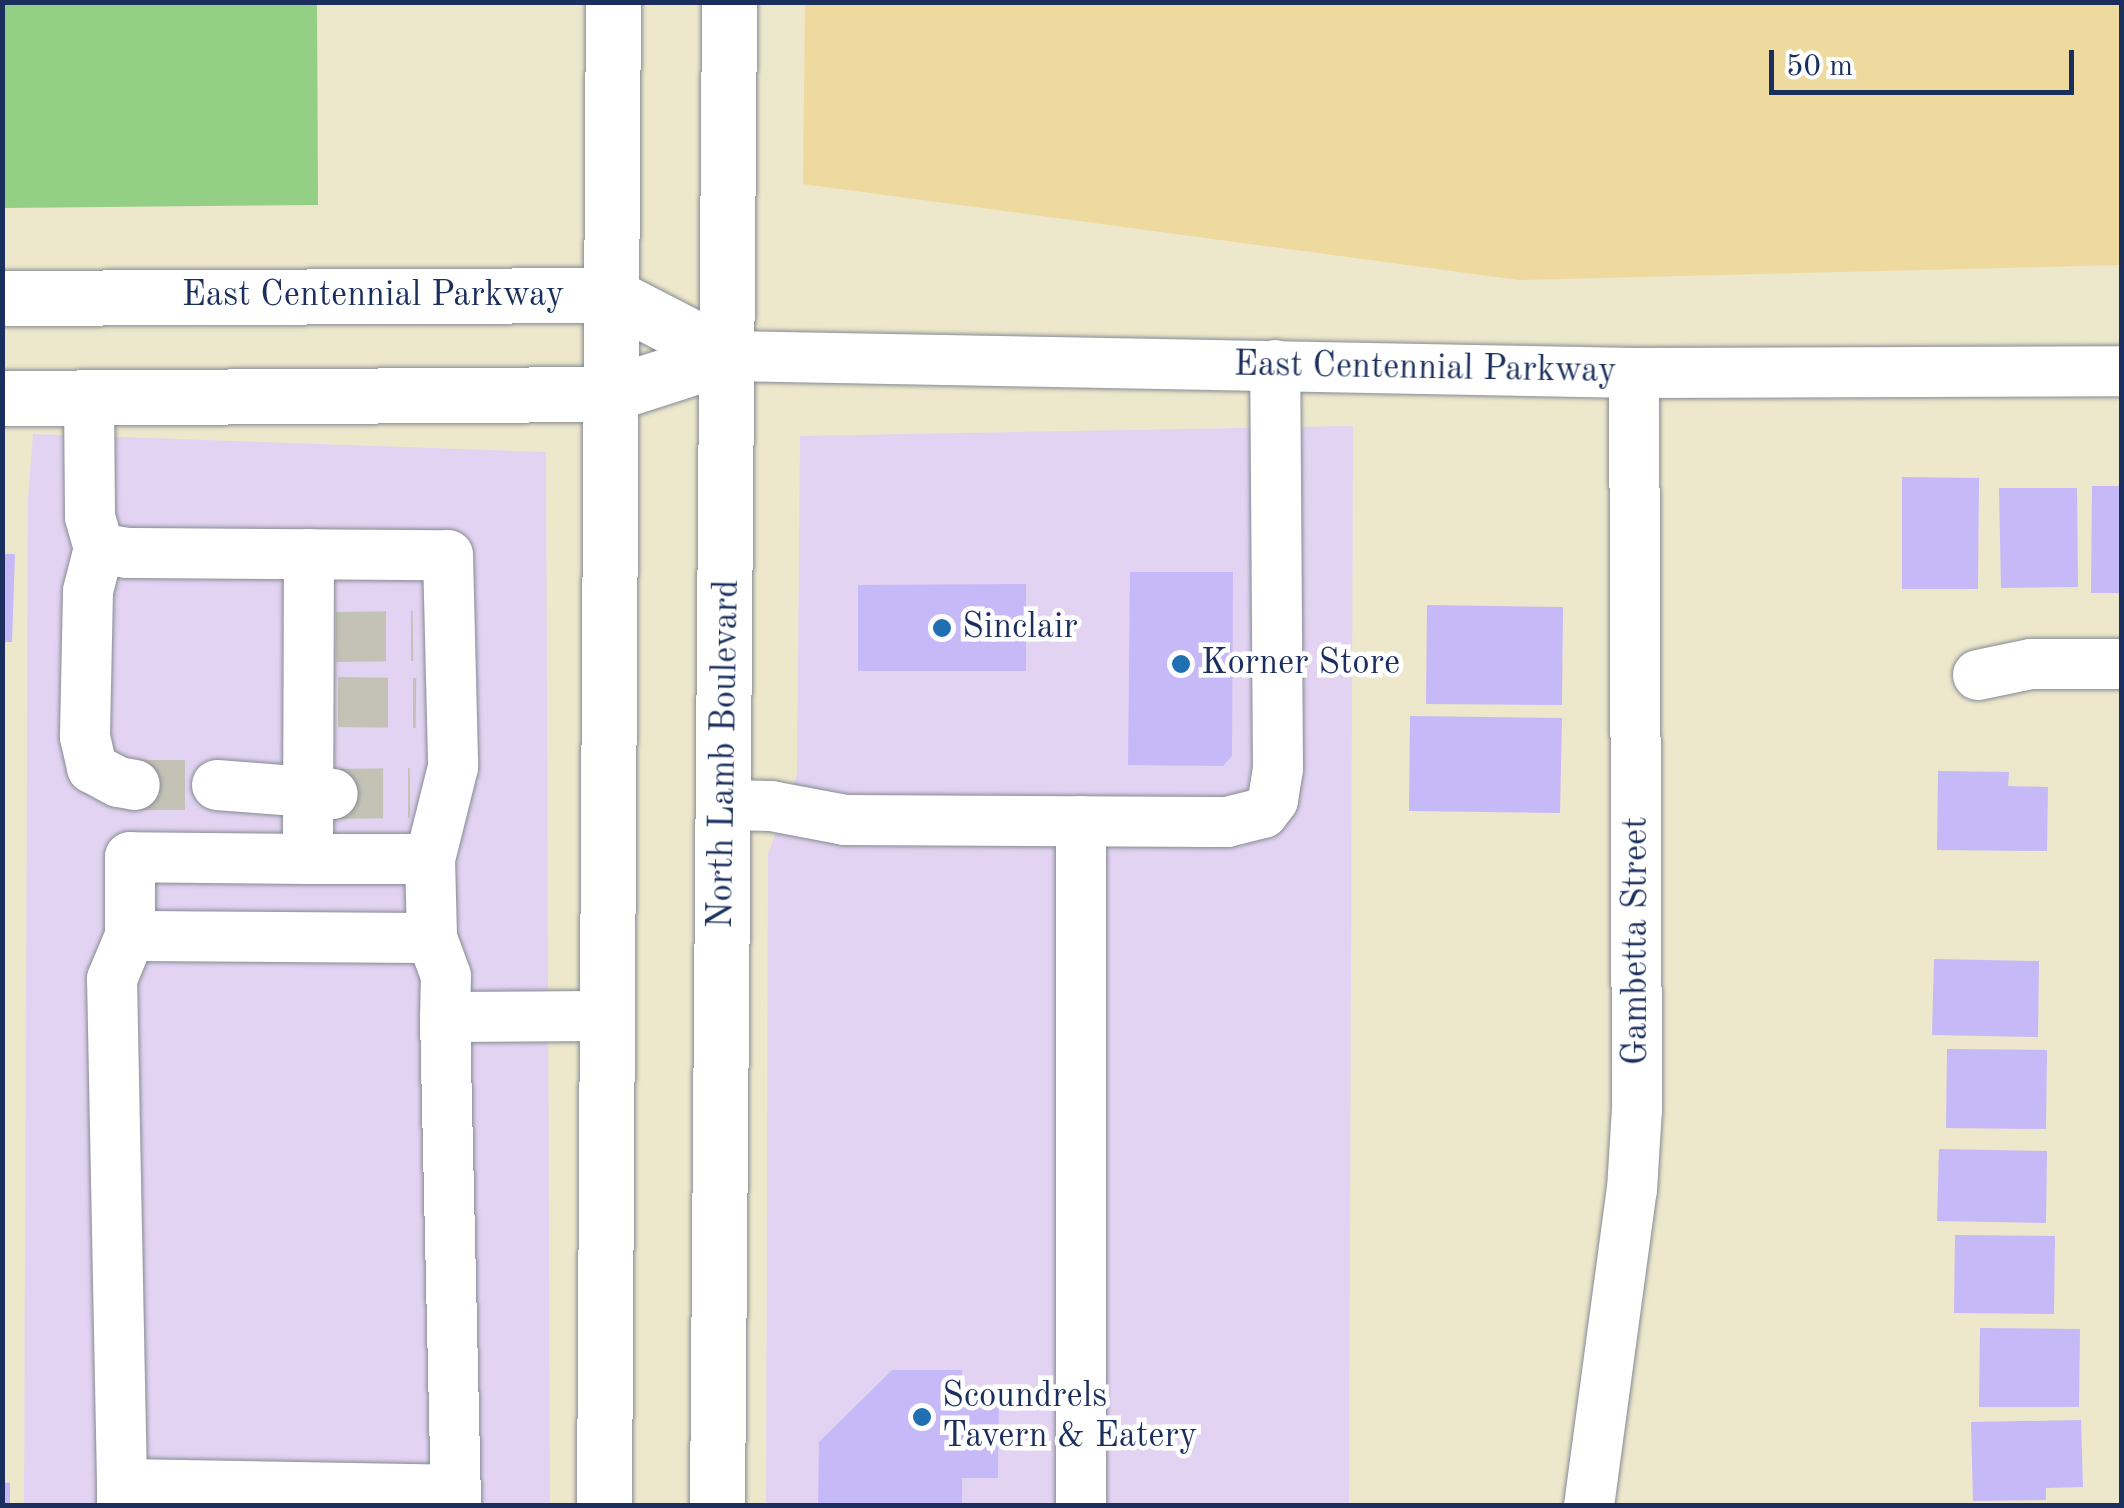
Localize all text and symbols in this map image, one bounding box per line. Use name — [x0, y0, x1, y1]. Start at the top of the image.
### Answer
scale bar — [1774, 30, 2079, 92]
text: 50 m — [1786, 52, 1853, 82]
street label: East Centennial Parkway — [182, 275, 564, 317]
street label: East Centennial Parkway — [1233, 345, 1617, 393]
street label: North Lamb Boulevard — [701, 579, 749, 929]
place label: Sinclair — [962, 607, 1078, 649]
marker: Sinclair — [931, 617, 953, 639]
place label: Korner Store — [1201, 643, 1400, 685]
marker: Korner Store — [1170, 653, 1192, 675]
street label: Gambetta Street — [1616, 817, 1658, 1065]
place label: Scoundrels Tavern & Eatery — [942, 1376, 1197, 1458]
marker: Scoundrels Tavern & Eatery — [911, 1406, 933, 1428]

